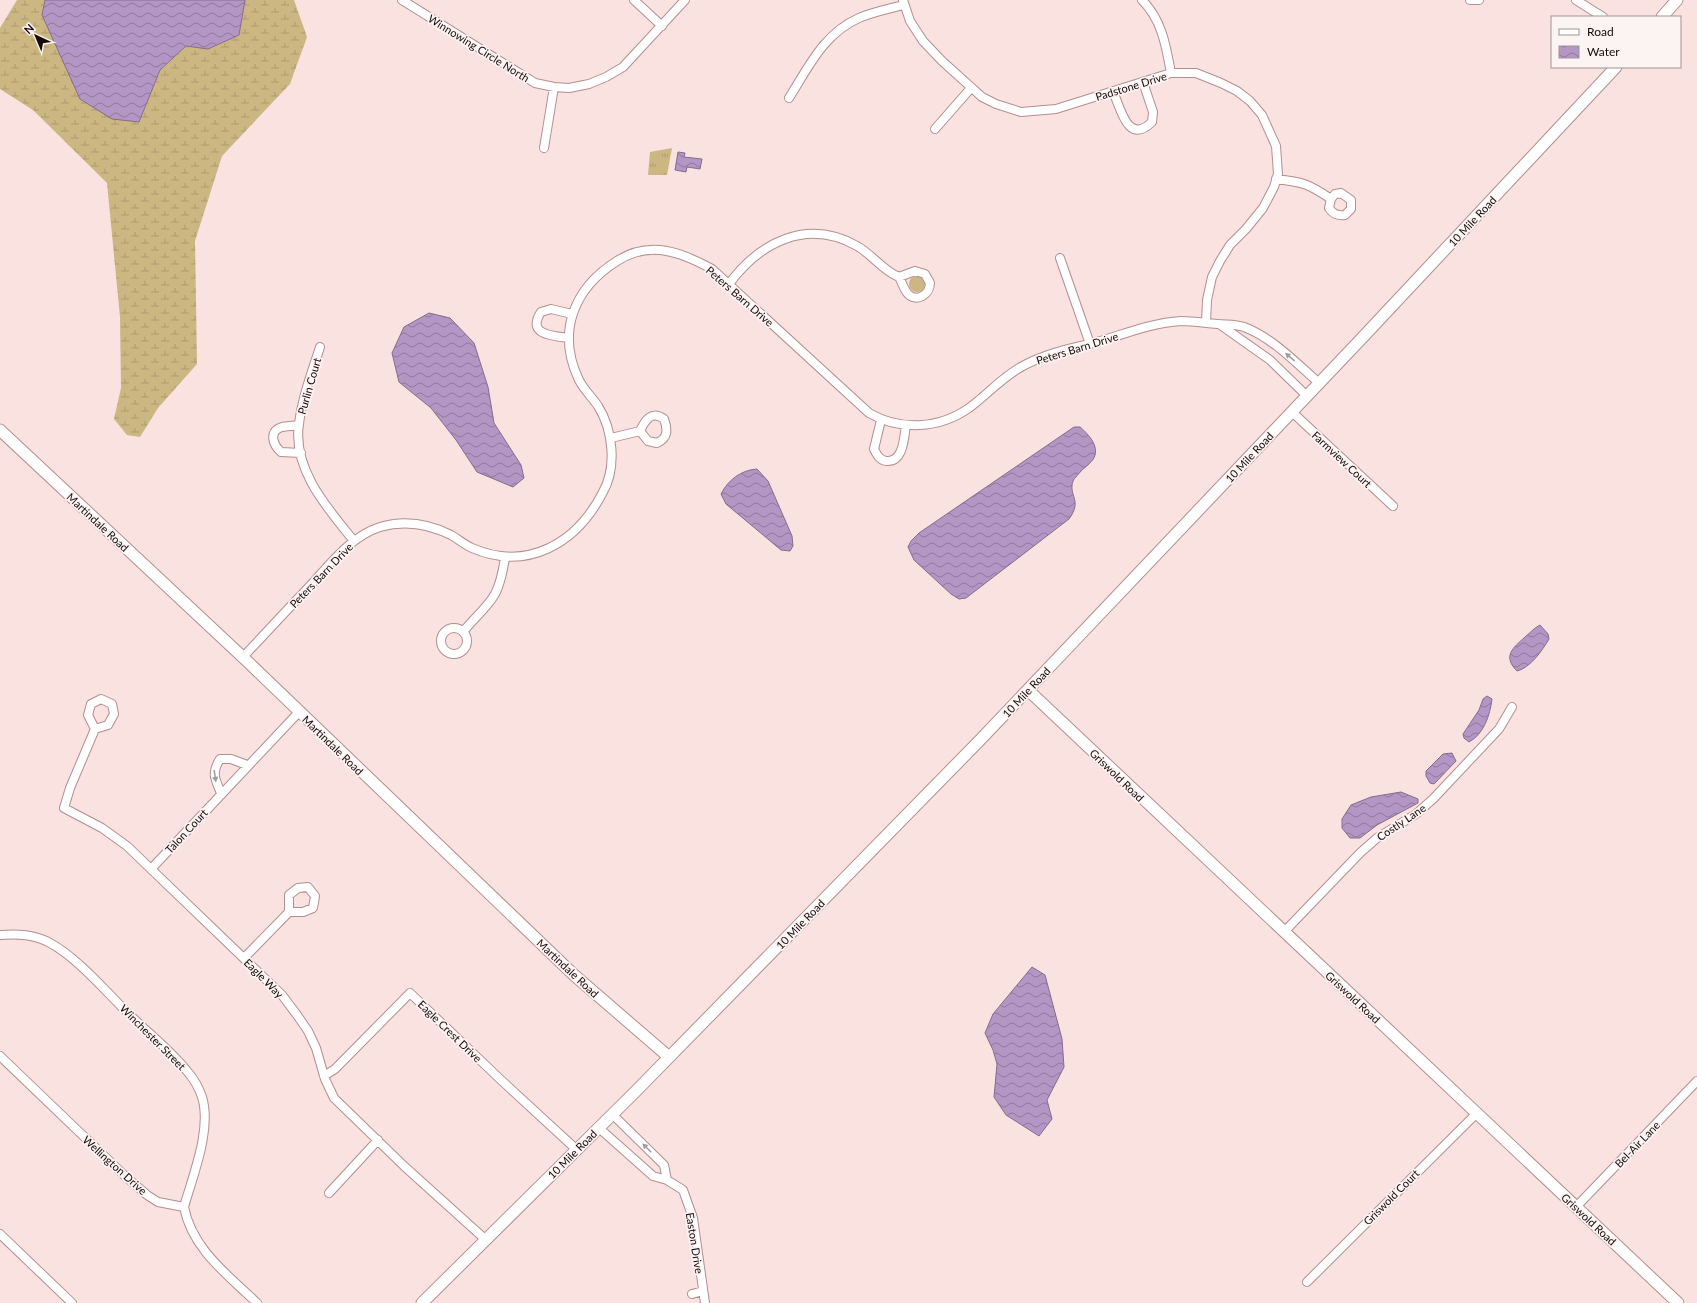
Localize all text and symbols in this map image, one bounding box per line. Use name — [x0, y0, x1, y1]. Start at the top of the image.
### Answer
street label: Winnowing Circle North — [426, 11, 532, 85]
north arrow — [16, 16, 56, 56]
legend — [1551, 16, 1681, 68]
text: N — [21, 21, 36, 36]
text: Road — [1587, 24, 1614, 39]
text: Water — [1587, 44, 1620, 59]
street label: Padstone Drive — [1094, 69, 1168, 103]
street label: 10 Mile Road — [1445, 193, 1499, 249]
street label: Peters Barn Drive — [704, 263, 776, 329]
street label: Peters Barn Drive — [1034, 329, 1120, 367]
one-way arrow — [1284, 353, 1295, 362]
street label: Purlin Court — [295, 356, 323, 416]
street label: Farmview Court — [1310, 428, 1375, 490]
street label: 10 Mile Road — [1222, 429, 1276, 485]
street label: Martindale Road — [64, 490, 132, 554]
street label: Peters Barn Drive — [287, 540, 355, 610]
street label: 10 Mile Road — [999, 664, 1053, 720]
street label: Martindale Road — [300, 713, 366, 777]
street label: Griswold Road — [1087, 746, 1147, 804]
one-way arrow — [212, 769, 218, 782]
street label: Costly Lane — [1374, 801, 1428, 843]
street label: Talon Court — [162, 806, 210, 856]
street label: 10 Mile Road — [773, 896, 827, 952]
street label: Martindale Road — [534, 936, 602, 1000]
street label: Eagle Way — [242, 956, 287, 1001]
street label: Griswold Road — [1323, 968, 1383, 1026]
street label: Eagle Crest Drive — [416, 997, 485, 1065]
street label: Winchester Street — [118, 1002, 189, 1073]
street label: Bel-Air Lane — [1612, 1118, 1662, 1170]
street label: 10 Mile Road — [545, 1127, 599, 1181]
street label: Wellington Drive — [80, 1133, 150, 1197]
one-way arrow — [642, 1143, 652, 1153]
street label: Griswold Court — [1360, 1166, 1422, 1228]
street label: Griswold Road — [1559, 1190, 1619, 1248]
street label: Easton Drive — [684, 1211, 706, 1275]

